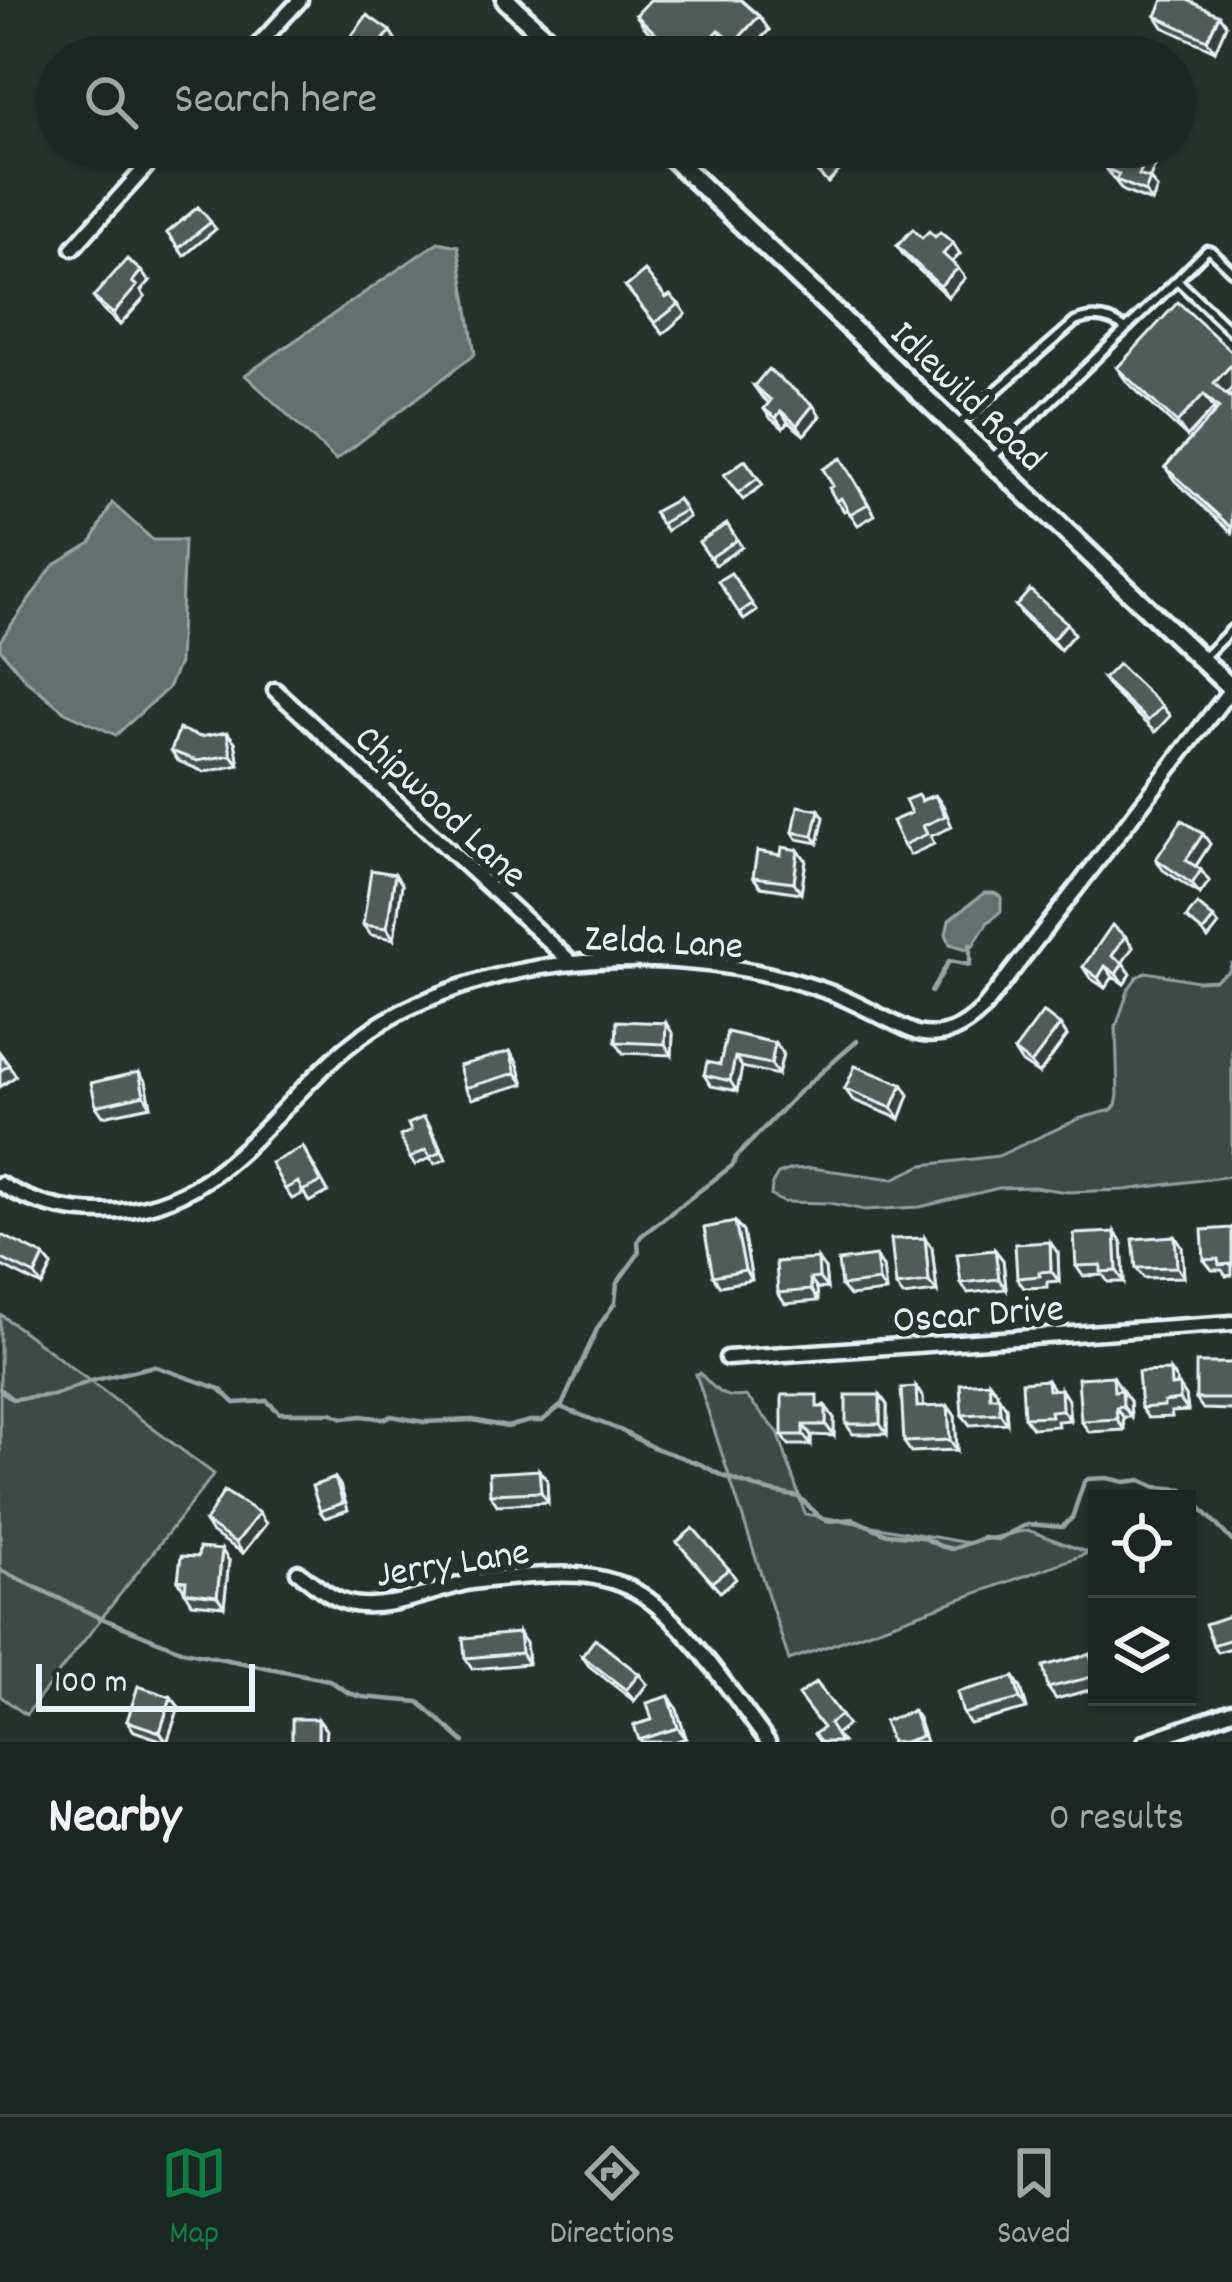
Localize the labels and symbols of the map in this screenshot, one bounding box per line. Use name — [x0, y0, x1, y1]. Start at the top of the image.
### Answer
street label: Idlewild Road — [875, 310, 1056, 487]
street label: Chipwood Lane — [340, 714, 537, 903]
street label: Zelda Lane — [583, 914, 744, 977]
street label: Oscar Drive — [891, 1284, 1066, 1351]
street label: Jerry Lane — [372, 1527, 534, 1606]
scale bar — [36, 1658, 255, 1711]

